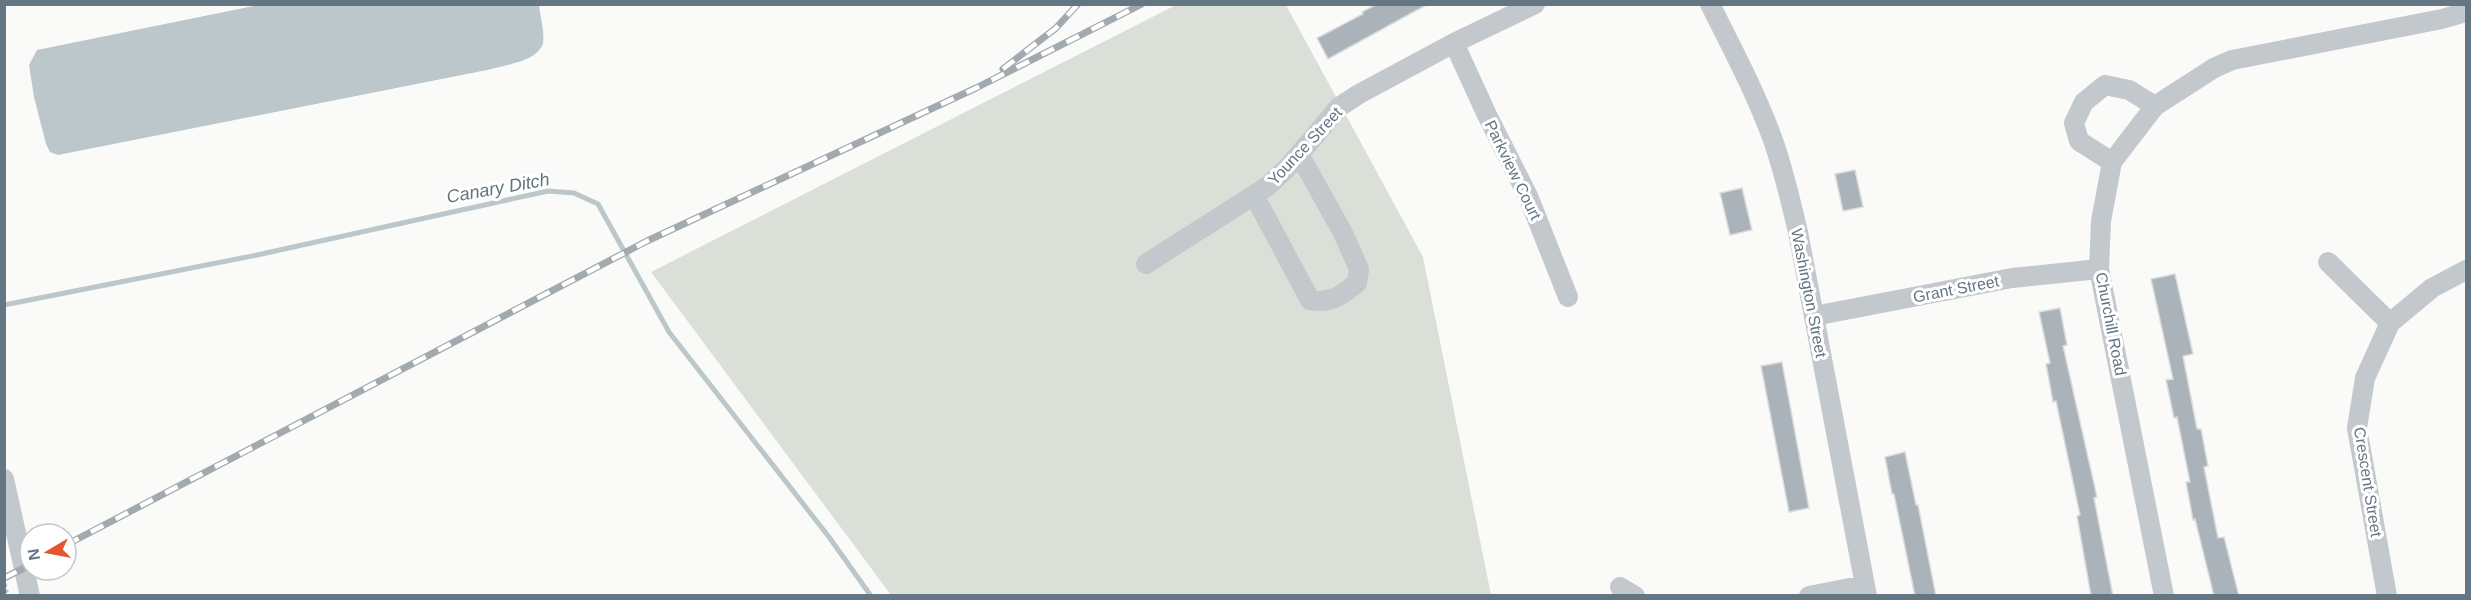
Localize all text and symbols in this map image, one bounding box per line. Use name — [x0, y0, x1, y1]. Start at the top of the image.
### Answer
street label: Younce Street — [1265, 103, 1346, 188]
street label: Parkview Court — [1482, 118, 1545, 223]
water label: Canary Ditch — [445, 169, 551, 207]
street label: Washington Street — [1788, 227, 1830, 359]
street label: Churchill Road — [2093, 271, 2129, 377]
street label: Grant Street — [1912, 272, 2001, 306]
street label: Crescent Street — [2351, 426, 2385, 539]
north arrow — [18, 522, 78, 582]
text: N — [24, 547, 43, 562]

